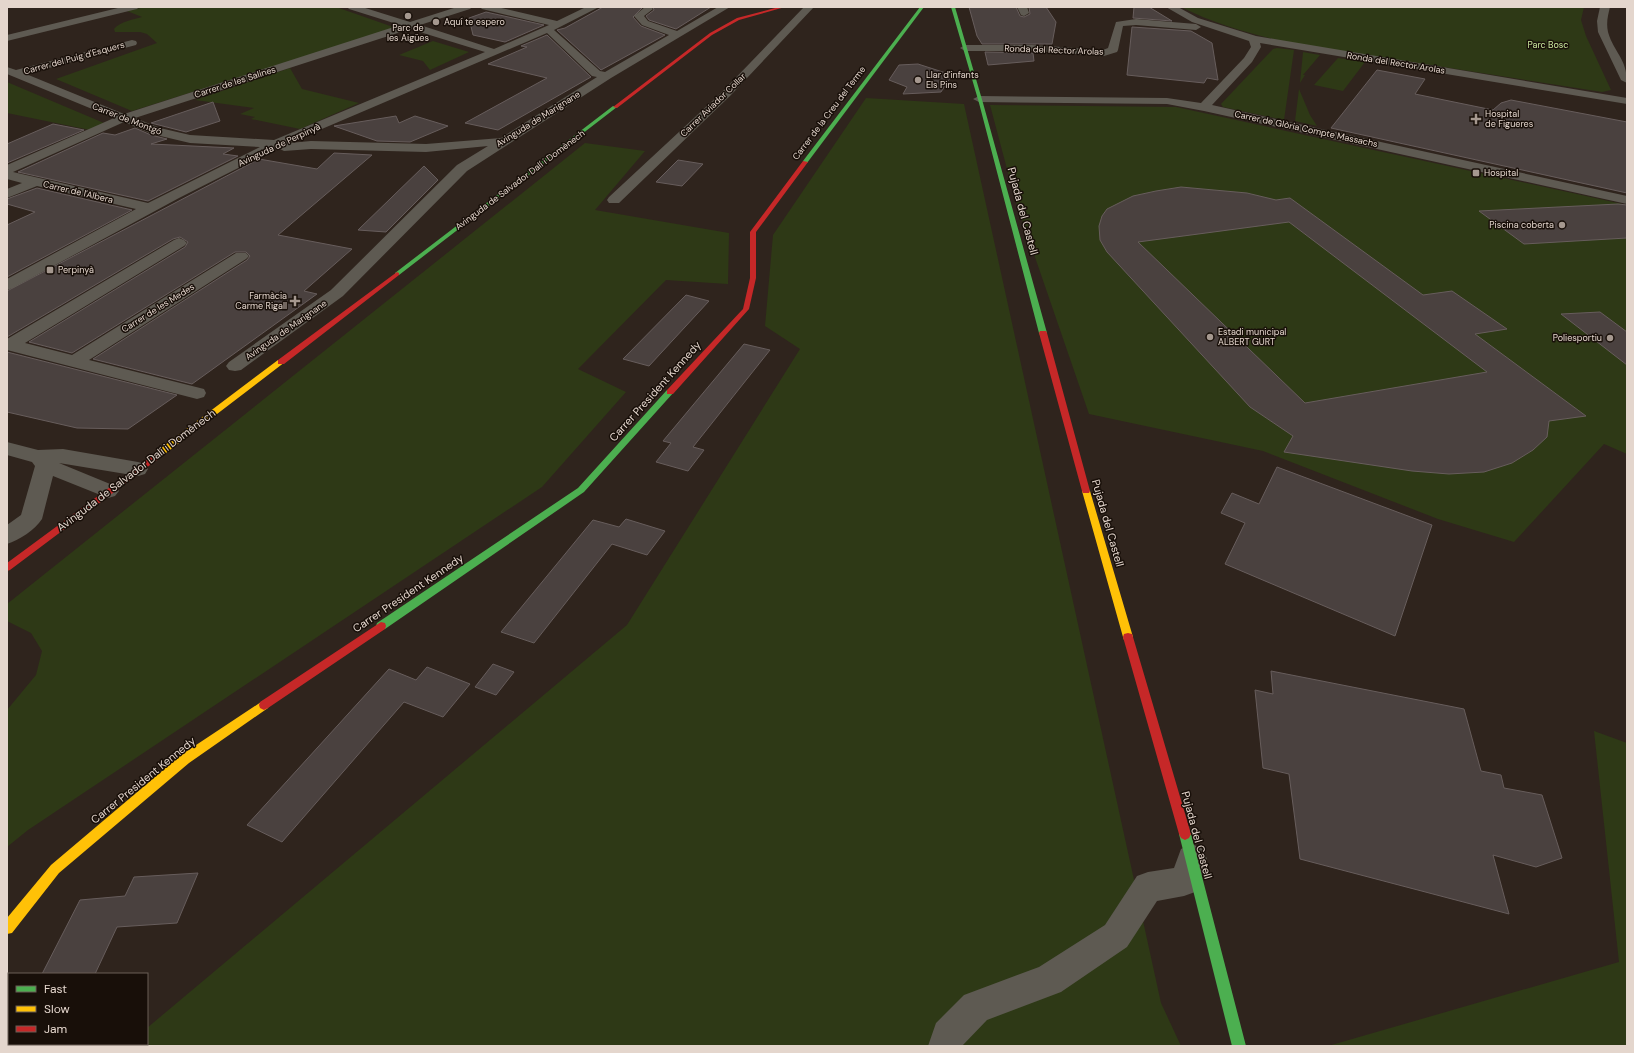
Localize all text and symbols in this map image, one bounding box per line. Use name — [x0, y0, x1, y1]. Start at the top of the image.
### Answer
marker: Parc de les Aigües — [403, 11, 413, 21]
place label: Aquí te espero — [444, 16, 505, 28]
marker: Aquí te espero — [431, 17, 441, 27]
place label: Parc de les Aigües — [387, 22, 429, 44]
street label: Carrer del Puig d'Esquers — [22, 39, 126, 77]
park label: Parc Bosc — [1527, 39, 1569, 51]
street label: Ronda del Rector Arolas — [1004, 42, 1104, 58]
street label: Ronda del Rector Arolas — [1346, 49, 1446, 77]
street label: Carrer de les Salines — [193, 63, 278, 101]
street label: Carrer de la Creu del Terme — [790, 64, 868, 162]
place label: Llar d'infants Els Pins — [926, 69, 979, 91]
street label: Carrer Aviador Collar — [678, 70, 749, 139]
marker: Llar d'infants Els Pins — [913, 75, 923, 85]
street label: Avinguda de Marignane — [494, 88, 582, 150]
street label: Carrer de Montgó — [90, 100, 164, 138]
street label: Carrer de Glòria Compte Massachs — [1233, 108, 1379, 150]
place label: Hospital de Figueres — [1485, 108, 1534, 130]
marker: Hospital de Figueres — [1470, 113, 1482, 125]
street label: Avinguda de Perpinyà — [236, 121, 322, 169]
street label: Avinguda de Salvador Dalí i Domènech — [453, 127, 587, 233]
street label: Pujada del Castell — [1005, 166, 1041, 256]
place label: Hospital — [1484, 167, 1518, 179]
marker: Hospital — [1471, 168, 1481, 178]
street label: Carrer de l'Albera — [42, 178, 114, 206]
place label: Piscina coberta — [1489, 219, 1554, 231]
marker: Piscina coberta — [1557, 220, 1567, 230]
place label: Perpinyà — [58, 264, 94, 276]
marker: Perpinyà — [45, 265, 55, 275]
street label: Carrer de les Medes — [119, 280, 197, 335]
place label: Farmàcia Carme Rigall — [235, 290, 287, 312]
marker: Farmàcia Carme Rigall — [290, 296, 300, 306]
street label: Avinguda de Marignane — [243, 297, 329, 363]
place label: Estadi municipal ALBERT GURT — [1218, 326, 1286, 348]
marker: Estadi municipal ALBERT GURT — [1205, 332, 1215, 342]
place label: Poliesportiu — [1553, 332, 1602, 344]
marker: Poliesportiu — [1605, 333, 1615, 343]
street label: Carrer President Kennedy — [606, 338, 704, 444]
street label: Avinguda de Salvador Dalí i Domènech — [54, 406, 218, 534]
street label: Pujada del Castell — [1089, 478, 1127, 568]
street label: Carrer President Kennedy — [350, 551, 466, 635]
street label: Carrer President Kennedy — [88, 733, 198, 827]
street label: Pujada del Castell — [1179, 790, 1215, 880]
legend — [8, 973, 148, 1045]
text: Fast — [44, 981, 67, 997]
text: Slow — [44, 1001, 70, 1017]
text: Jam — [44, 1021, 67, 1037]

